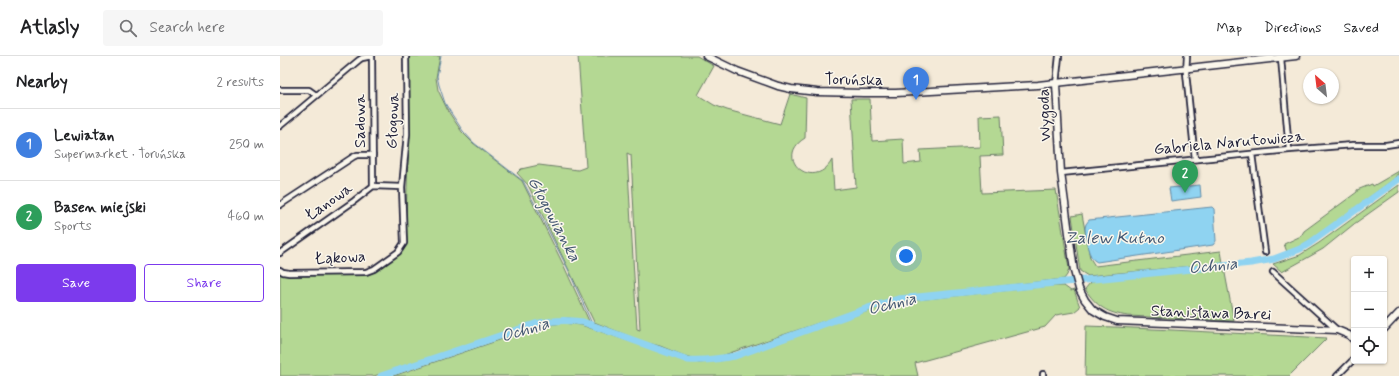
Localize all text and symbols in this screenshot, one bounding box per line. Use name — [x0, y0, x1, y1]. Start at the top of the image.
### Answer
search box — [103, 10, 383, 46]
text: Atlasly — [20, 15, 79, 40]
icon: search — [117, 17, 139, 39]
text: Search here — [149, 18, 225, 38]
text: Map — [1216, 19, 1242, 37]
text: Directions — [1264, 19, 1322, 37]
text: Saved — [1344, 19, 1379, 37]
pin: 1 — [903, 67, 929, 100]
north arrow — [1303, 68, 1339, 104]
street label: Toruńska — [824, 69, 884, 91]
text: Nearby — [16, 71, 68, 93]
text: 2 results — [217, 74, 264, 91]
street label: Wygoda — [1034, 88, 1057, 142]
street label: Głogowa — [382, 92, 404, 150]
street label: Sadowa — [350, 94, 371, 148]
text: Lewiatan — [54, 126, 114, 146]
street label: Gabriela Narutowicza — [1153, 126, 1305, 160]
text: 1 — [26, 136, 32, 153]
text: 250 m — [229, 136, 264, 153]
text: Supermarket · Toruńska — [54, 146, 186, 163]
pin: 2 — [1172, 160, 1198, 193]
water label: Głogowianka — [522, 173, 586, 266]
street label: Łanowa — [301, 178, 357, 226]
text: Basen miejski — [54, 198, 146, 218]
text: 2 — [26, 208, 32, 225]
text: 460 m — [228, 208, 264, 225]
text: Sports — [54, 218, 92, 235]
water label: Zalew Kutno — [1064, 227, 1165, 249]
street label: Łąkowa — [314, 246, 366, 270]
your location — [896, 246, 916, 266]
water label: Ochnia — [1188, 252, 1239, 279]
map controls — [1351, 256, 1387, 364]
button: + — [1351, 256, 1387, 292]
button: Save — [16, 264, 136, 302]
button: Share — [144, 264, 264, 302]
water label: Ochnia — [866, 287, 919, 321]
button: − — [1351, 292, 1387, 328]
street label: Stanisława Barei — [1150, 300, 1272, 326]
water label: Ochnia — [498, 312, 552, 348]
button: locate — [1351, 328, 1387, 364]

